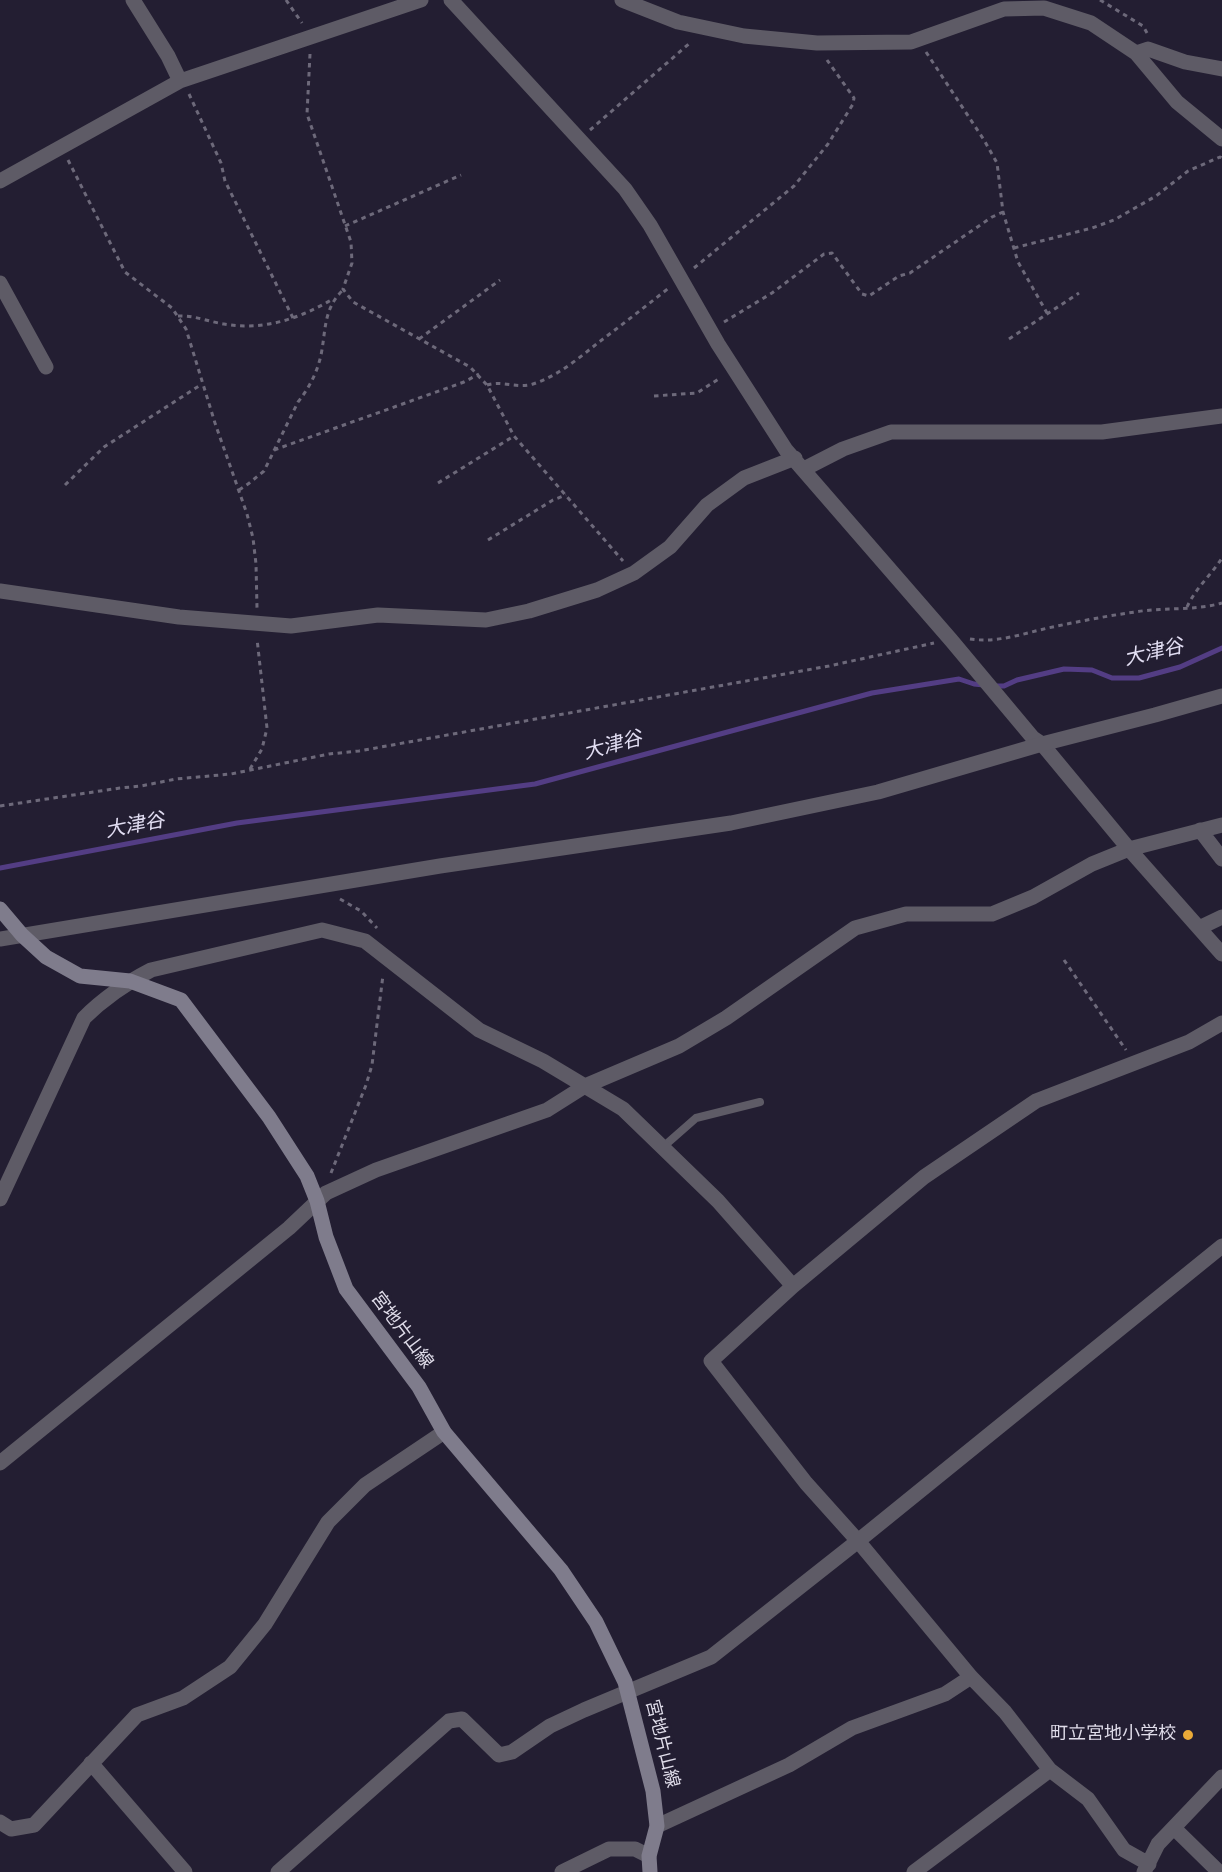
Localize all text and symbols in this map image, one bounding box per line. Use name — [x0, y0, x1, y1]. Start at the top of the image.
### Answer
water label: 大津谷 — [1122, 636, 1186, 672]
water label: 大津谷 — [581, 728, 645, 766]
water label: 大津谷 — [103, 809, 167, 845]
street label: 宮地片山線 — [365, 1289, 437, 1373]
street label: 宮地片山線 — [640, 1698, 682, 1790]
place label: 町立宮地小学校 — [1050, 1724, 1176, 1746]
marker: 町立宮地小学校 — [1181, 1728, 1195, 1742]

